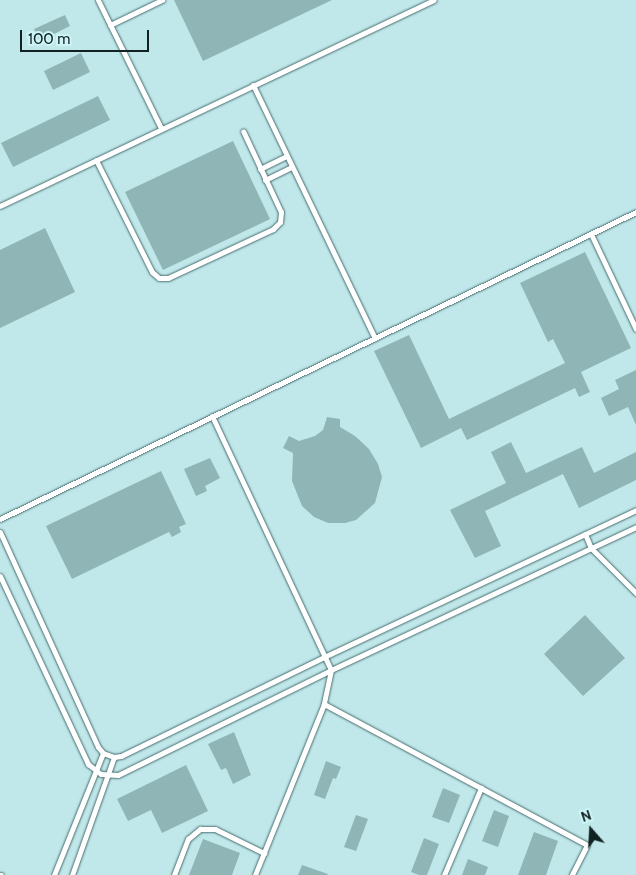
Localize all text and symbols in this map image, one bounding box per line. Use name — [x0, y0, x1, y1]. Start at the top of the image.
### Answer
scale bar — [22, 20, 151, 52]
text: 100 m — [28, 30, 70, 48]
north arrow — [566, 805, 616, 855]
text: N — [579, 806, 594, 826]

